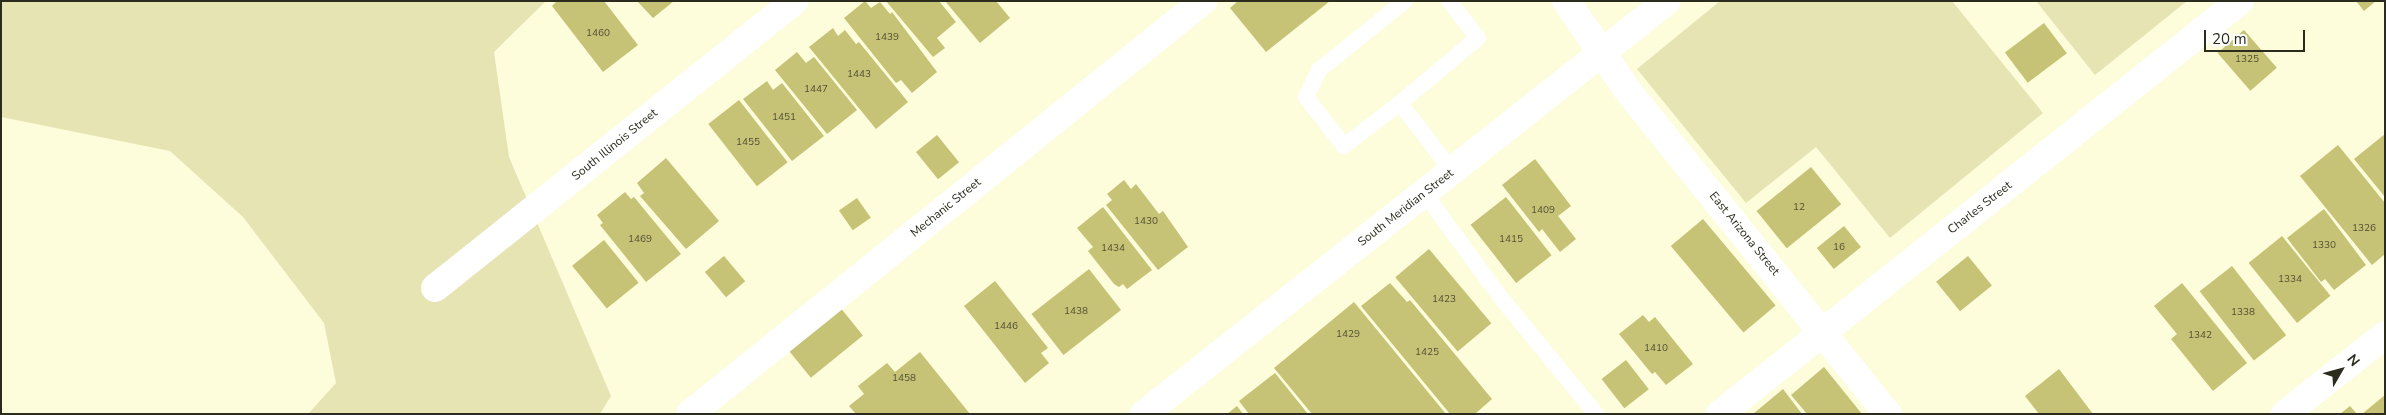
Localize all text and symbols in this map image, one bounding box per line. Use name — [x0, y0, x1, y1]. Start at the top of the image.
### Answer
scale bar — [2206, 20, 2307, 52]
house number: 1460 — [586, 28, 610, 40]
text: 20 m — [2212, 29, 2247, 49]
house number: 1439 — [875, 32, 899, 44]
house number: 1325 — [2235, 54, 2259, 66]
house number: 1443 — [847, 69, 871, 81]
house number: 1447 — [804, 84, 828, 96]
street label: South Illinois Street — [569, 106, 661, 184]
house number: 1451 — [772, 112, 796, 124]
house number: 1455 — [736, 137, 760, 149]
street label: South Meridian Street — [1355, 166, 1457, 250]
street label: Mechanic Street — [908, 175, 984, 241]
street label: Charles Street — [1945, 179, 2015, 237]
street label: East Arizona Street — [1706, 189, 1782, 279]
house number: 12 — [1793, 202, 1805, 214]
house number: 1409 — [1531, 205, 1555, 217]
house number: 1430 — [1134, 216, 1158, 228]
house number: 1326 — [2352, 223, 2376, 235]
house number: 1469 — [628, 234, 652, 246]
house number: 1415 — [1499, 234, 1523, 246]
house number: 1330 — [2312, 240, 2336, 252]
house number: 16 — [1833, 242, 1845, 254]
house number: 1434 — [1101, 243, 1125, 255]
house number: 1334 — [2278, 274, 2302, 286]
house number: 1423 — [1432, 294, 1456, 306]
house number: 1438 — [1064, 306, 1088, 318]
house number: 1338 — [2231, 307, 2255, 319]
house number: 1446 — [994, 321, 1018, 333]
house number: 1429 — [1336, 329, 1360, 341]
house number: 1342 — [2188, 330, 2212, 342]
house number: 1410 — [1644, 343, 1668, 355]
north arrow — [2316, 345, 2366, 395]
house number: 1425 — [1415, 347, 1439, 359]
text: N — [2342, 350, 2364, 370]
house number: 1458 — [892, 373, 916, 385]

